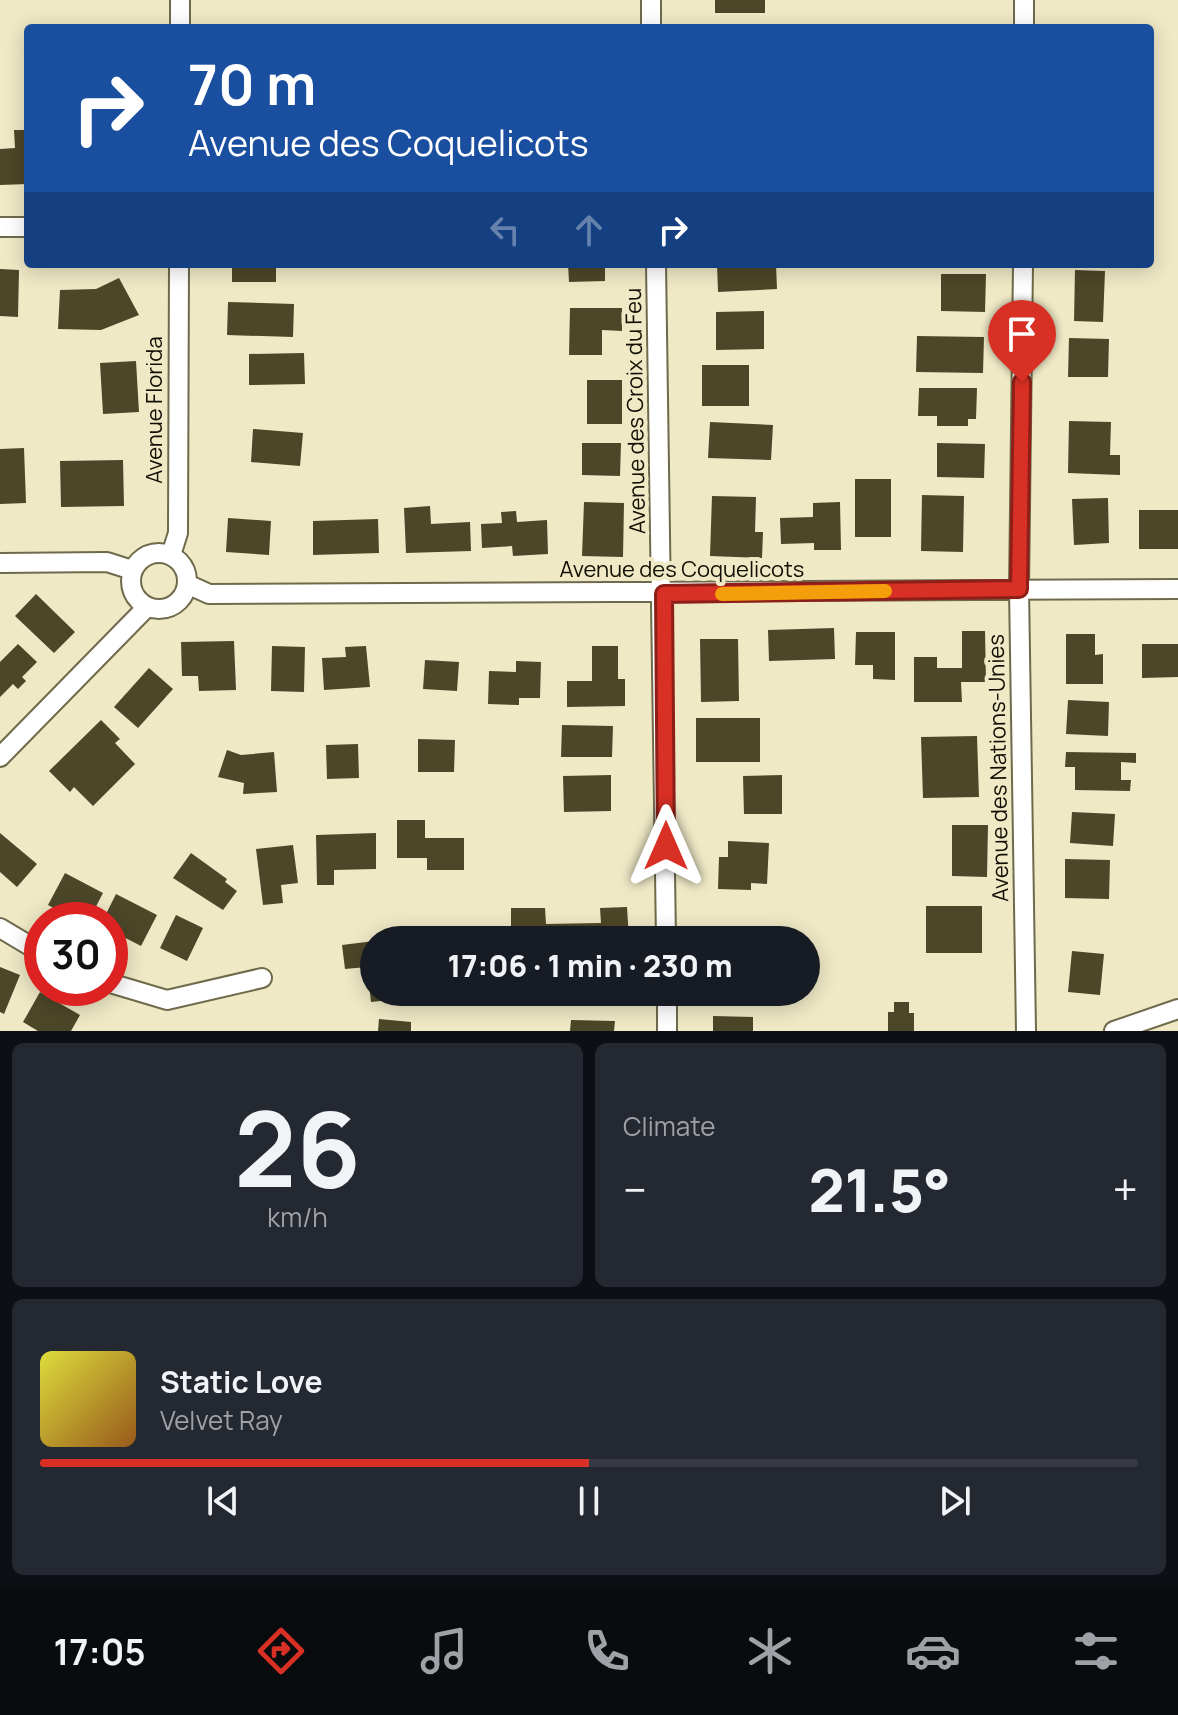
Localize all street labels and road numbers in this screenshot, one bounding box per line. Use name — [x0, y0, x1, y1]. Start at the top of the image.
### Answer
street label: Avenue des Croix du Feu — [618, 288, 652, 534]
street label: Avenue Florida — [139, 336, 169, 484]
street label: Avenue des Coquelicots — [560, 554, 804, 584]
street label: Avenue des Nations-Unies — [981, 634, 1015, 902]

